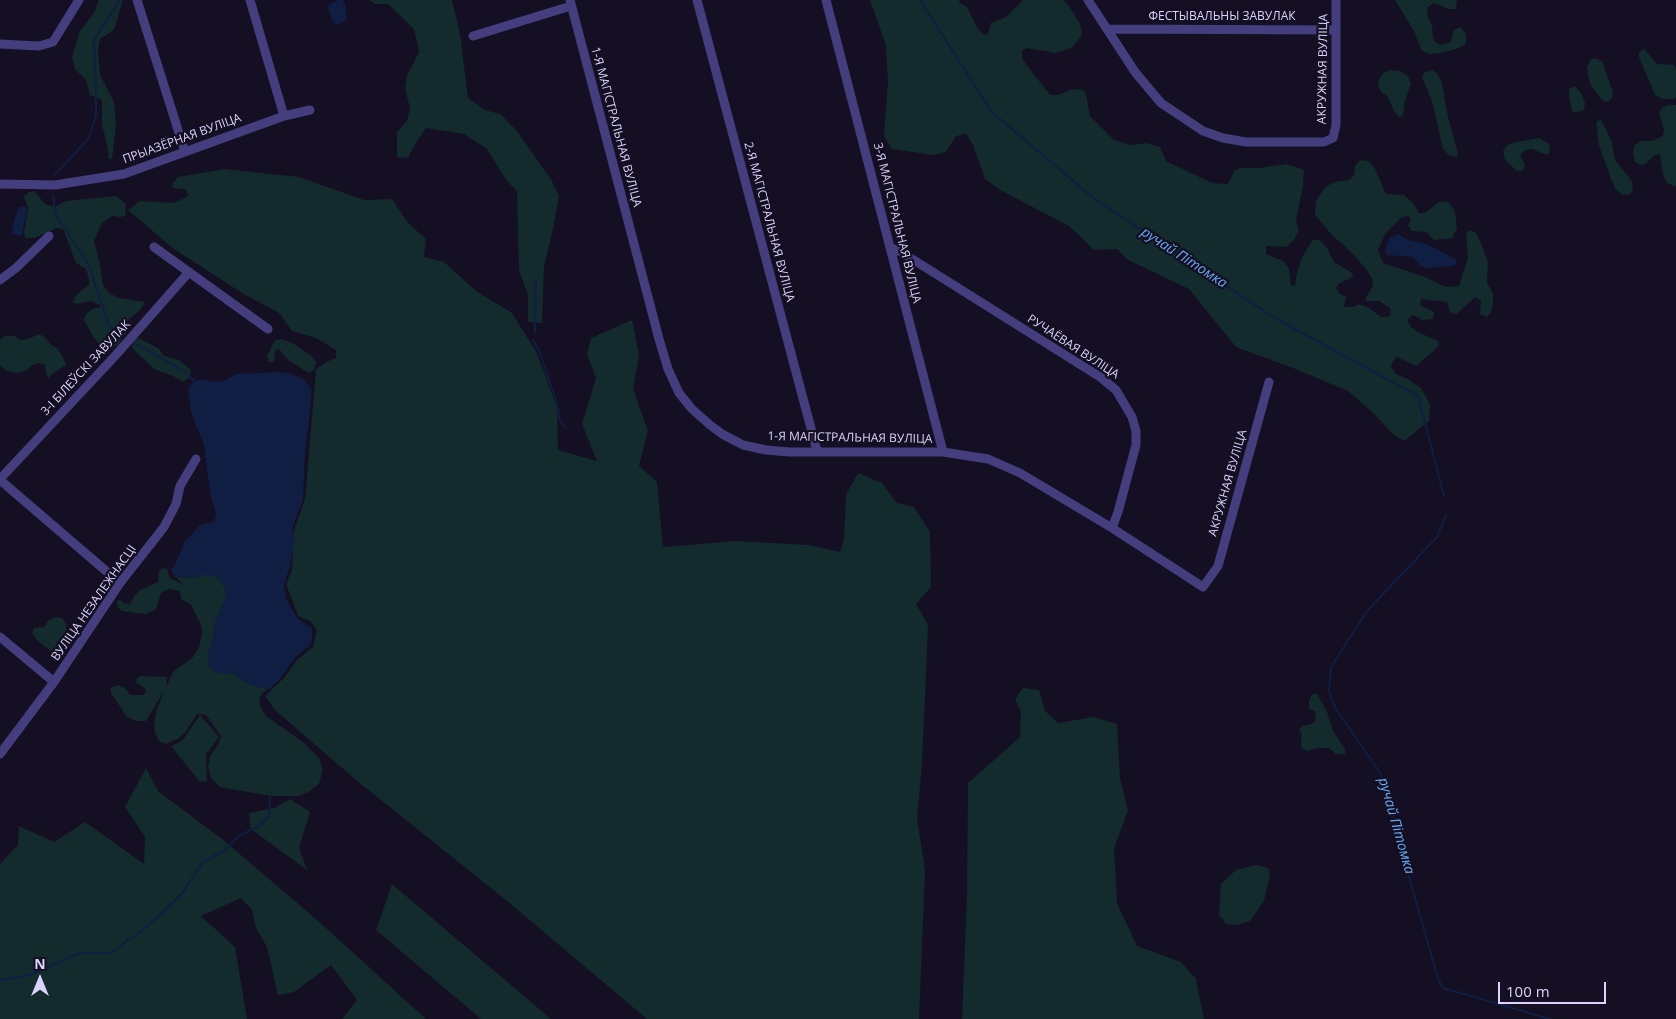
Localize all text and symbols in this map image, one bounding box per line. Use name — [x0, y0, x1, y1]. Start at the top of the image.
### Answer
street label: ФЕСТЫВАЛЬНЫ ЗАВУЛАК — [1148, 10, 1296, 24]
street label: АКРУЖНАЯ ВУЛІЦА — [1315, 14, 1331, 124]
street label: 1-Я МАГІСТРАЛЬНАЯ ВУЛІЦА — [588, 45, 644, 209]
street label: ПРЫАЗЁРНАЯ ВУЛІЦА — [121, 111, 243, 167]
street label: 2-Я МАГІСТРАЛЬНАЯ ВУЛІЦА — [741, 140, 797, 304]
street label: 3-Я МАГІСТРАЛЬНАЯ ВУЛІЦА — [870, 141, 924, 305]
water label: ручай Пітомка — [1138, 224, 1230, 292]
street label: РУЧАЁВАЯ ВУЛІЦА — [1024, 312, 1122, 382]
street label: 3-І БІЛЕЎСКІ ЗАВУЛАК — [38, 317, 134, 419]
street label: АКРУЖНАЯ ВУЛІЦА — [1206, 428, 1250, 538]
street label: 1-Я МАГІСТРАЛЬНАЯ ВУЛІЦА — [767, 429, 933, 447]
street label: ВУЛІЦА НЕЗАЛЕЖНАСЦІ — [49, 542, 139, 664]
water label: ручай Пітомка — [1374, 776, 1418, 876]
north arrow — [15, 954, 65, 1004]
text: N — [34, 954, 46, 973]
scale bar — [1501, 972, 1608, 1004]
text: 100 m — [1506, 981, 1550, 1001]

